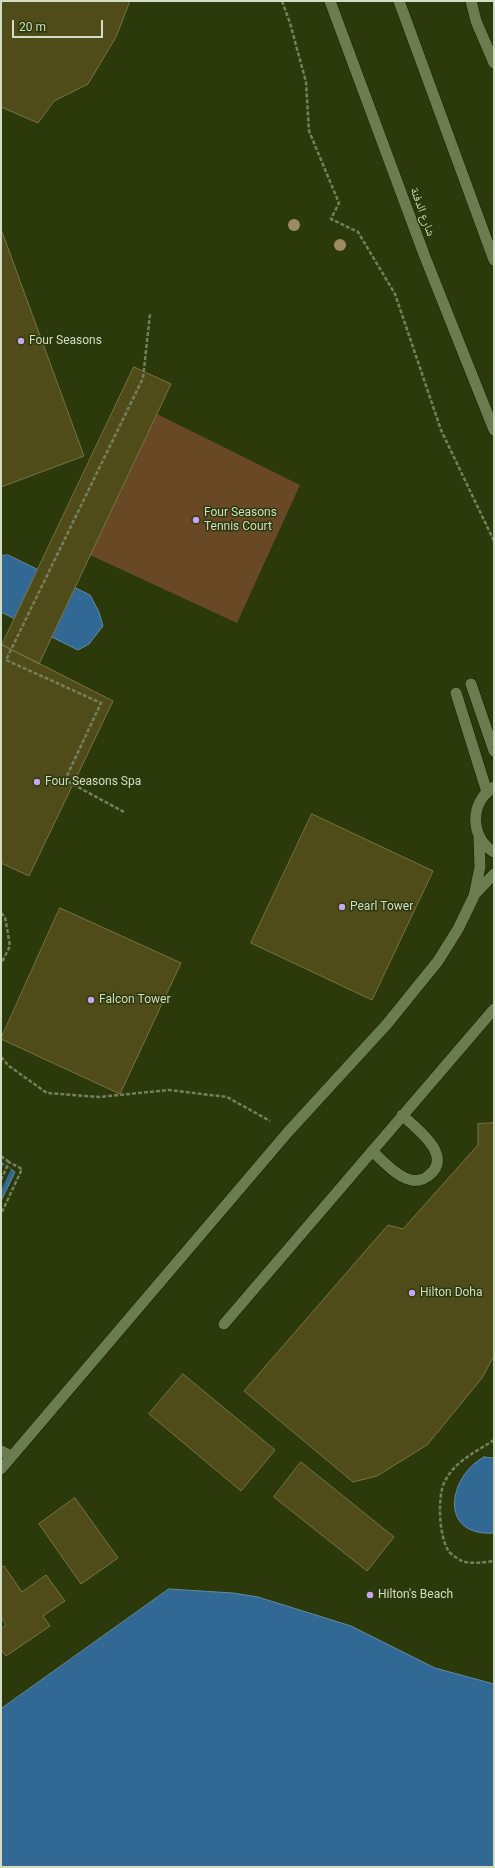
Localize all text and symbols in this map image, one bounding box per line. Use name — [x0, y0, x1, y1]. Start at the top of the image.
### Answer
scale bar — [14, 12, 105, 38]
text: 20 m — [19, 20, 46, 34]
street label: شارع الدفنة — [407, 186, 437, 238]
place label: Four Seasons — [29, 334, 102, 348]
marker: Four Seasons — [16, 336, 26, 346]
place label: Four Seasons Tennis Court — [204, 506, 277, 534]
marker: Four Seasons Tennis Court — [191, 515, 201, 525]
place label: Four Seasons Spa — [45, 775, 141, 789]
marker: Four Seasons Spa — [32, 777, 42, 787]
place label: Pearl Tower — [350, 900, 413, 914]
marker: Pearl Tower — [337, 902, 347, 912]
place label: Falcon Tower — [99, 993, 170, 1007]
marker: Falcon Tower — [86, 995, 96, 1005]
place label: Hilton Doha — [420, 1286, 483, 1300]
marker: Hilton Doha — [407, 1288, 417, 1298]
place label: Hilton's Beach — [378, 1588, 453, 1602]
marker: Hilton's Beach — [365, 1590, 375, 1600]

